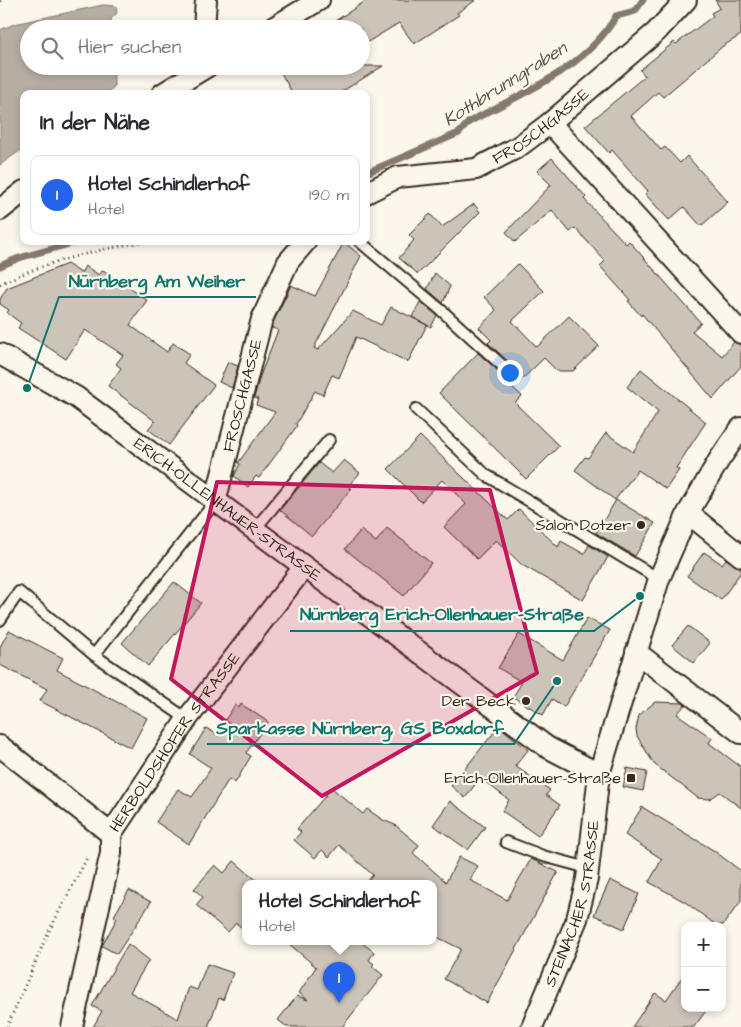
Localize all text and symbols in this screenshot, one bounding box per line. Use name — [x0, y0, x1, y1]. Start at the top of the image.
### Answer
search box — [20, 20, 370, 75]
icon: search — [38, 34, 66, 62]
text: Hier suchen — [78, 34, 181, 61]
water label: Kothbrunngraben — [438, 35, 574, 133]
street label: FROSCHGASSE — [489, 83, 594, 170]
text: In der Nähe — [40, 108, 150, 137]
text: Hotel Schindlerhof — [88, 171, 250, 198]
text: 1 — [56, 184, 58, 206]
text: 190 m — [309, 184, 349, 206]
text: Hotel — [88, 198, 124, 220]
callout: Nürnberg Am Weiher — [59, 264, 256, 297]
text: Nürnberg Am Weiher — [69, 269, 245, 295]
street label: FROSCHGASSE — [217, 336, 268, 454]
your location — [497, 360, 523, 386]
street label: ERICH-OLLENHAUER-STRASSE — [129, 433, 326, 587]
place label: Salon Dotzer — [535, 514, 631, 536]
marker: Salon Dotzer — [635, 519, 647, 531]
callout: Nürnberg Erich-Ollenhauer-Straße — [290, 598, 594, 631]
text: Nürnberg Erich-Ollenhauer-Straße — [300, 602, 584, 628]
street label: HERBOLDSHOFER STRASSE — [104, 647, 246, 837]
place label: Der Beck — [442, 690, 516, 712]
marker: Der Beck — [520, 695, 532, 707]
callout: Sparkasse Nürnberg, GS Boxdorf — [207, 711, 514, 744]
text: Sparkasse Nürnberg, GS Boxdorf — [215, 716, 505, 742]
place label: Erich-Ollenhauer-Straße — [444, 767, 621, 789]
marker: Erich-Ollenhauer-Straße — [625, 772, 637, 784]
street label: STEINACHER STRASSE — [539, 819, 605, 990]
popup — [242, 880, 437, 945]
text: Hotel Schindlerhof — [259, 888, 420, 915]
text: Hotel — [259, 915, 295, 937]
map controls — [681, 922, 726, 1012]
button: + — [681, 922, 726, 967]
pin: 1 — [323, 962, 355, 1003]
button: − — [681, 967, 726, 1012]

